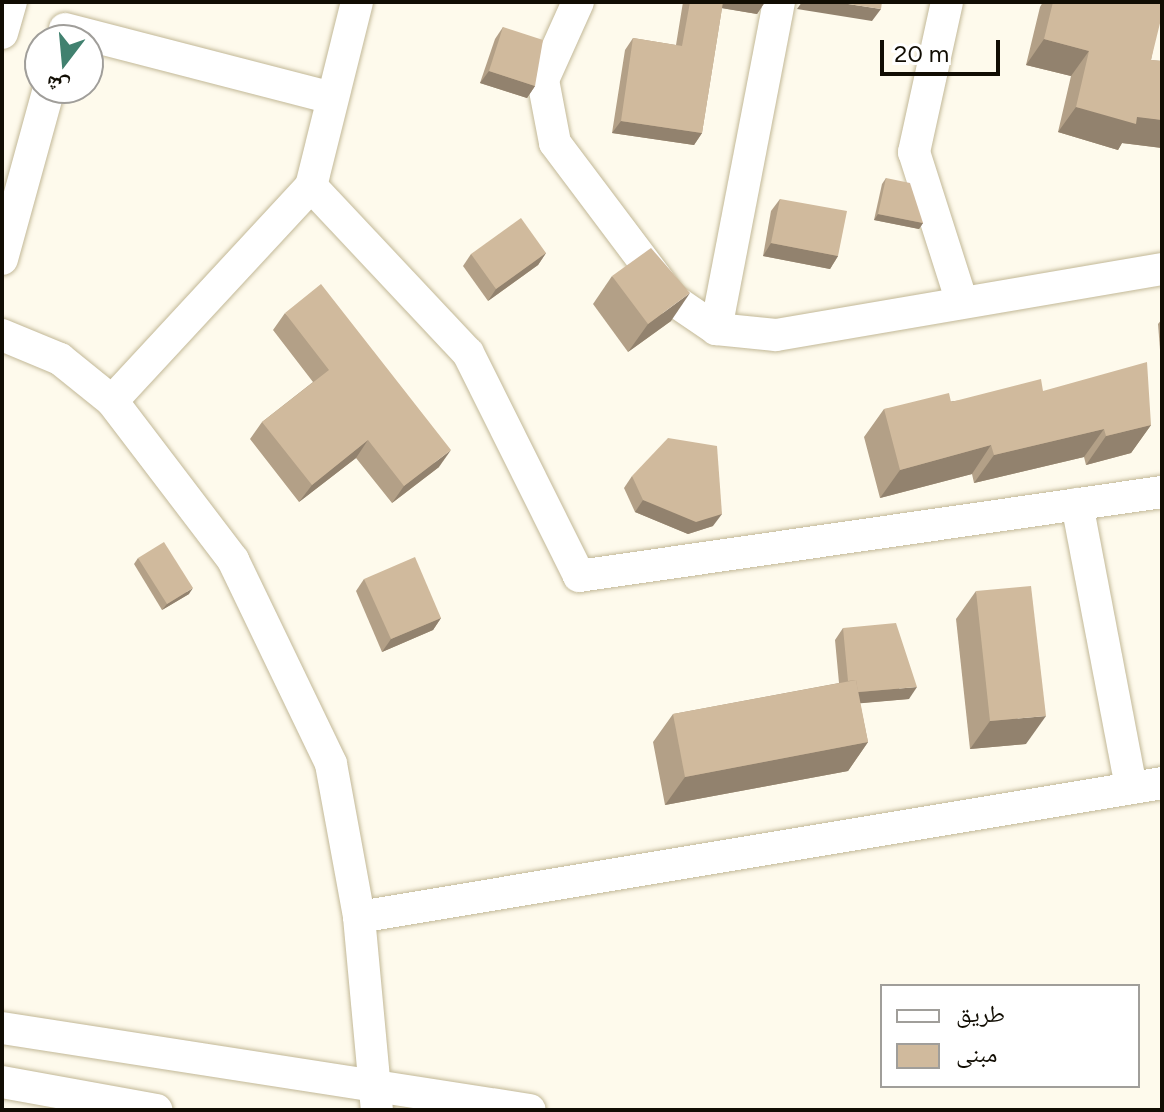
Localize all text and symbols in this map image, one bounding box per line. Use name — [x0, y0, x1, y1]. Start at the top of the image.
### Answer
north arrow — [24, 24, 104, 104]
scale bar — [884, 24, 1004, 74]
text: 20 m — [894, 39, 949, 68]
text: ش — [43, 69, 73, 102]
legend — [880, 984, 1140, 1088]
text: طريق — [956, 999, 1005, 1028]
text: مبنى — [956, 1039, 997, 1068]

